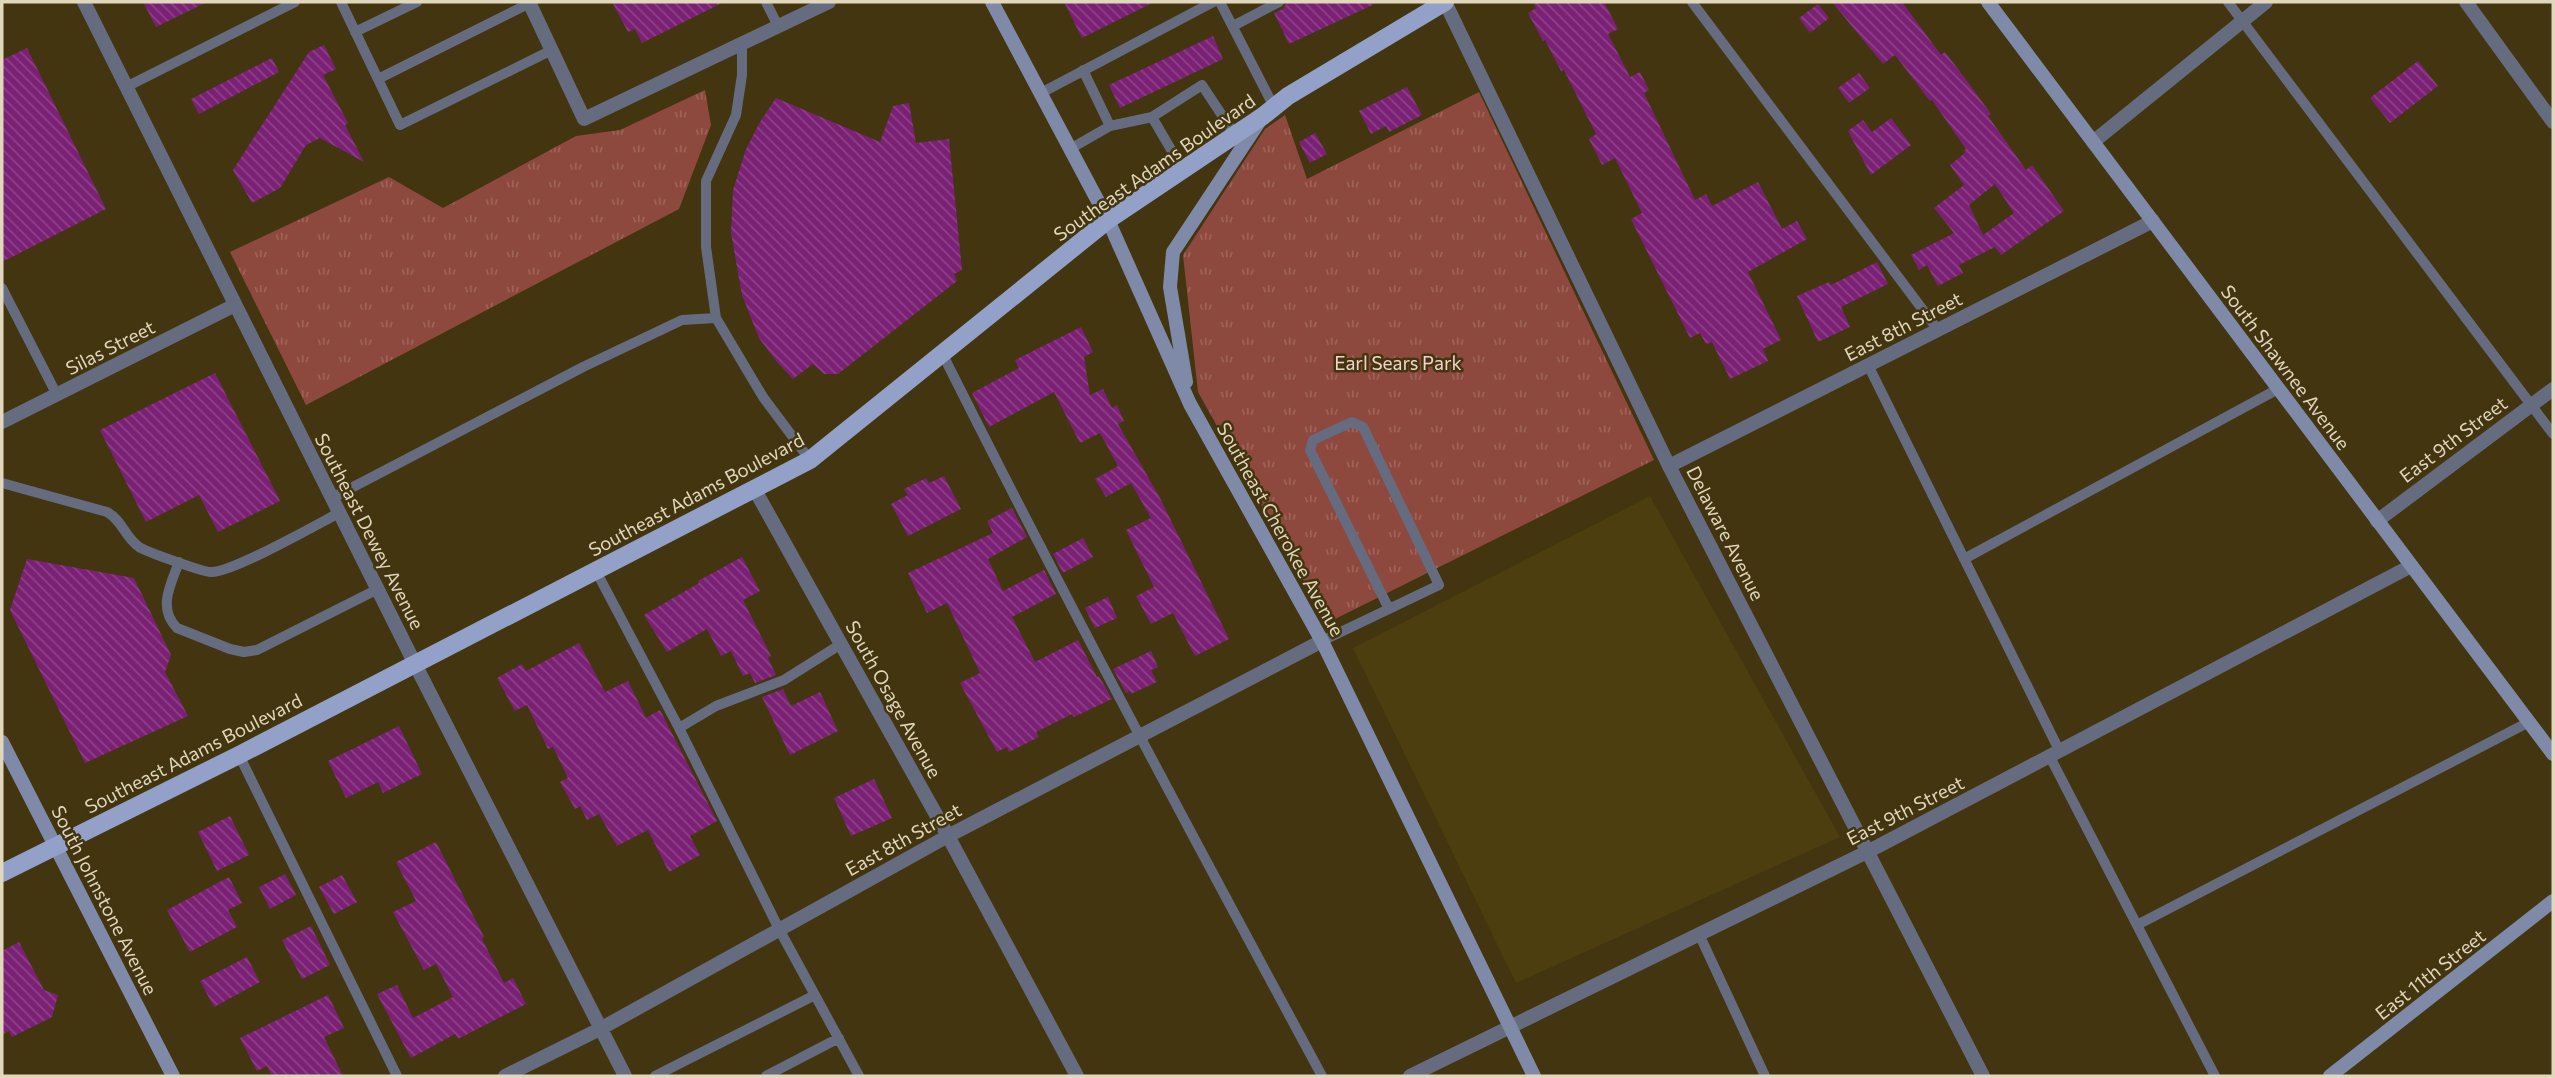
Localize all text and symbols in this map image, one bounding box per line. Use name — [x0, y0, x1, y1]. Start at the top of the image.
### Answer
street label: Southeast Adams Boulevard — [1049, 89, 1259, 245]
street label: South Shawnee Avenue — [2217, 280, 2355, 454]
street label: East 8th Street — [1840, 286, 1966, 365]
street label: Silas Street — [62, 315, 159, 379]
park label: Earl Sears Park — [1334, 351, 1462, 374]
street label: East 9th Street — [2395, 391, 2512, 487]
street label: Southeast Cherokee Avenue — [1212, 418, 1350, 640]
street label: Southeast Adams Boulevard — [584, 427, 808, 561]
street label: Southeast Dewey Avenue — [310, 429, 430, 633]
street label: Delaware Avenue — [1682, 462, 1770, 604]
street label: South Osage Avenue — [841, 616, 947, 782]
street label: Southeast Adams Boulevard — [81, 688, 305, 818]
street label: East 9th Street — [1842, 770, 1968, 849]
street label: East 8th Street — [841, 798, 965, 880]
street label: South Johnstone Avenue — [47, 801, 163, 999]
street label: East 11th Street — [2370, 924, 2490, 1024]

